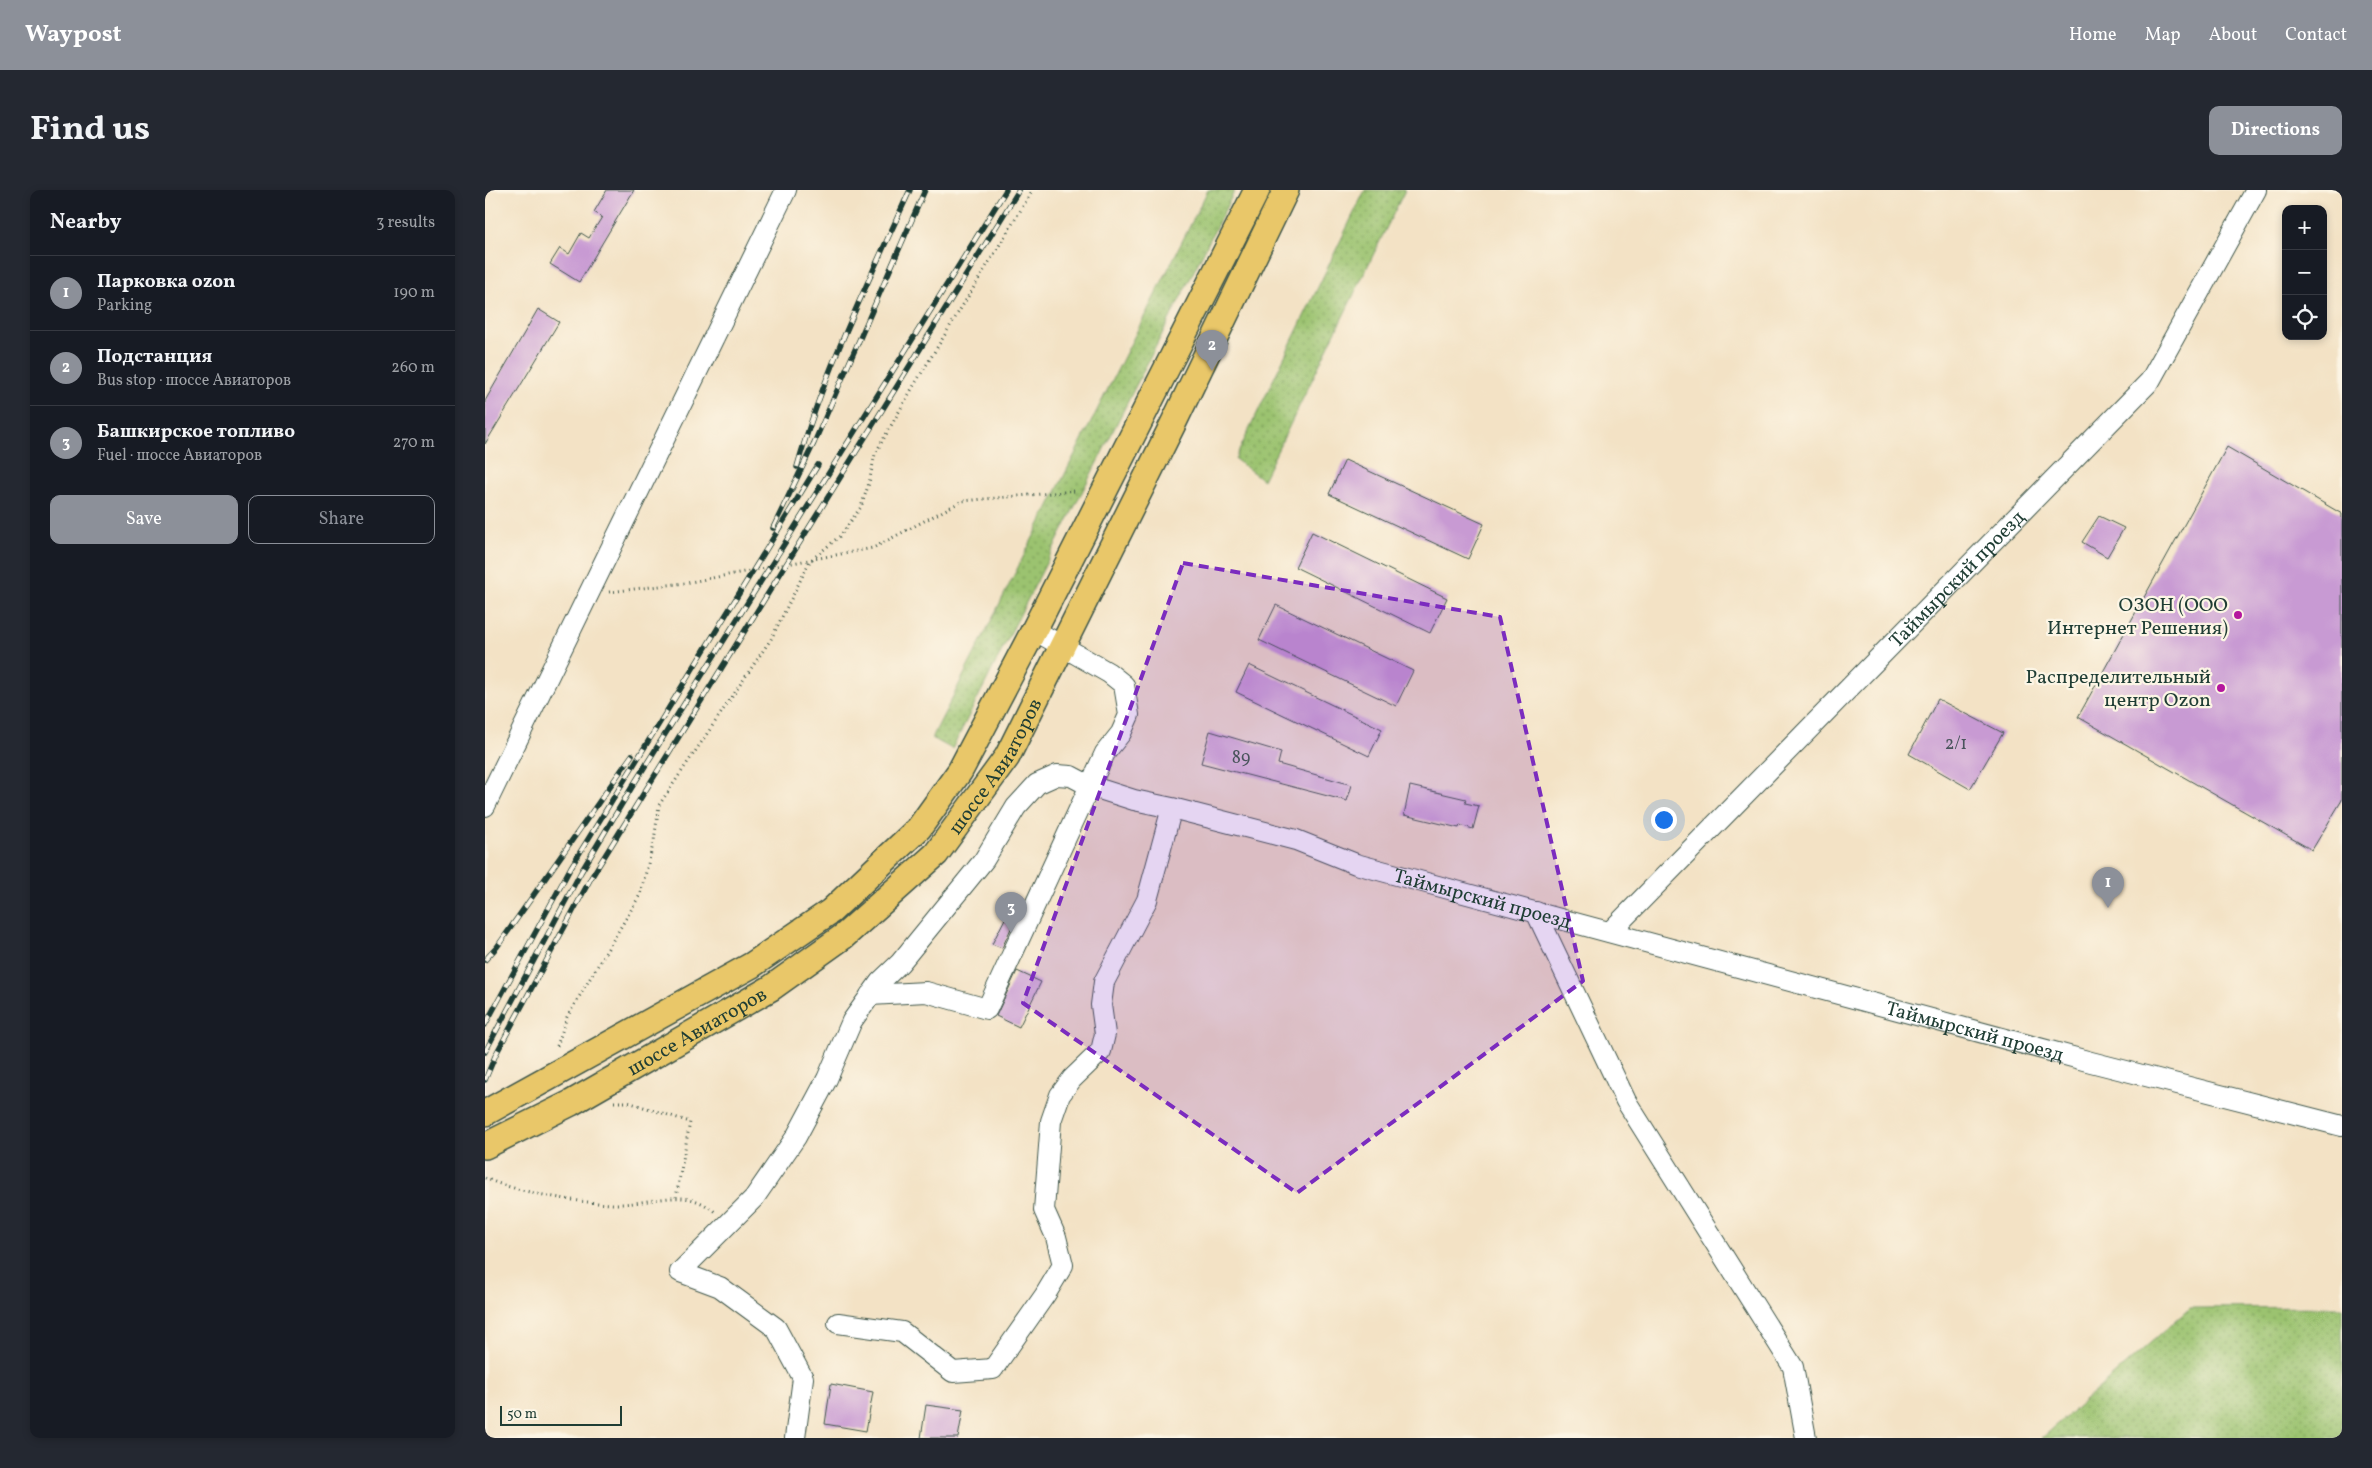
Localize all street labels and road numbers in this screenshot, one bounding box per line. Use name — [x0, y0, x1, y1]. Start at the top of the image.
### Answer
street label: Таймырский проезд — [1884, 505, 2032, 655]
street label: шоссе Авиаторов — [943, 694, 1050, 841]
street label: Таймырский проезд — [1390, 863, 1574, 937]
street label: шоссе Авиаторов — [623, 981, 773, 1084]
street label: Таймырский проезд — [1883, 995, 2067, 1070]

